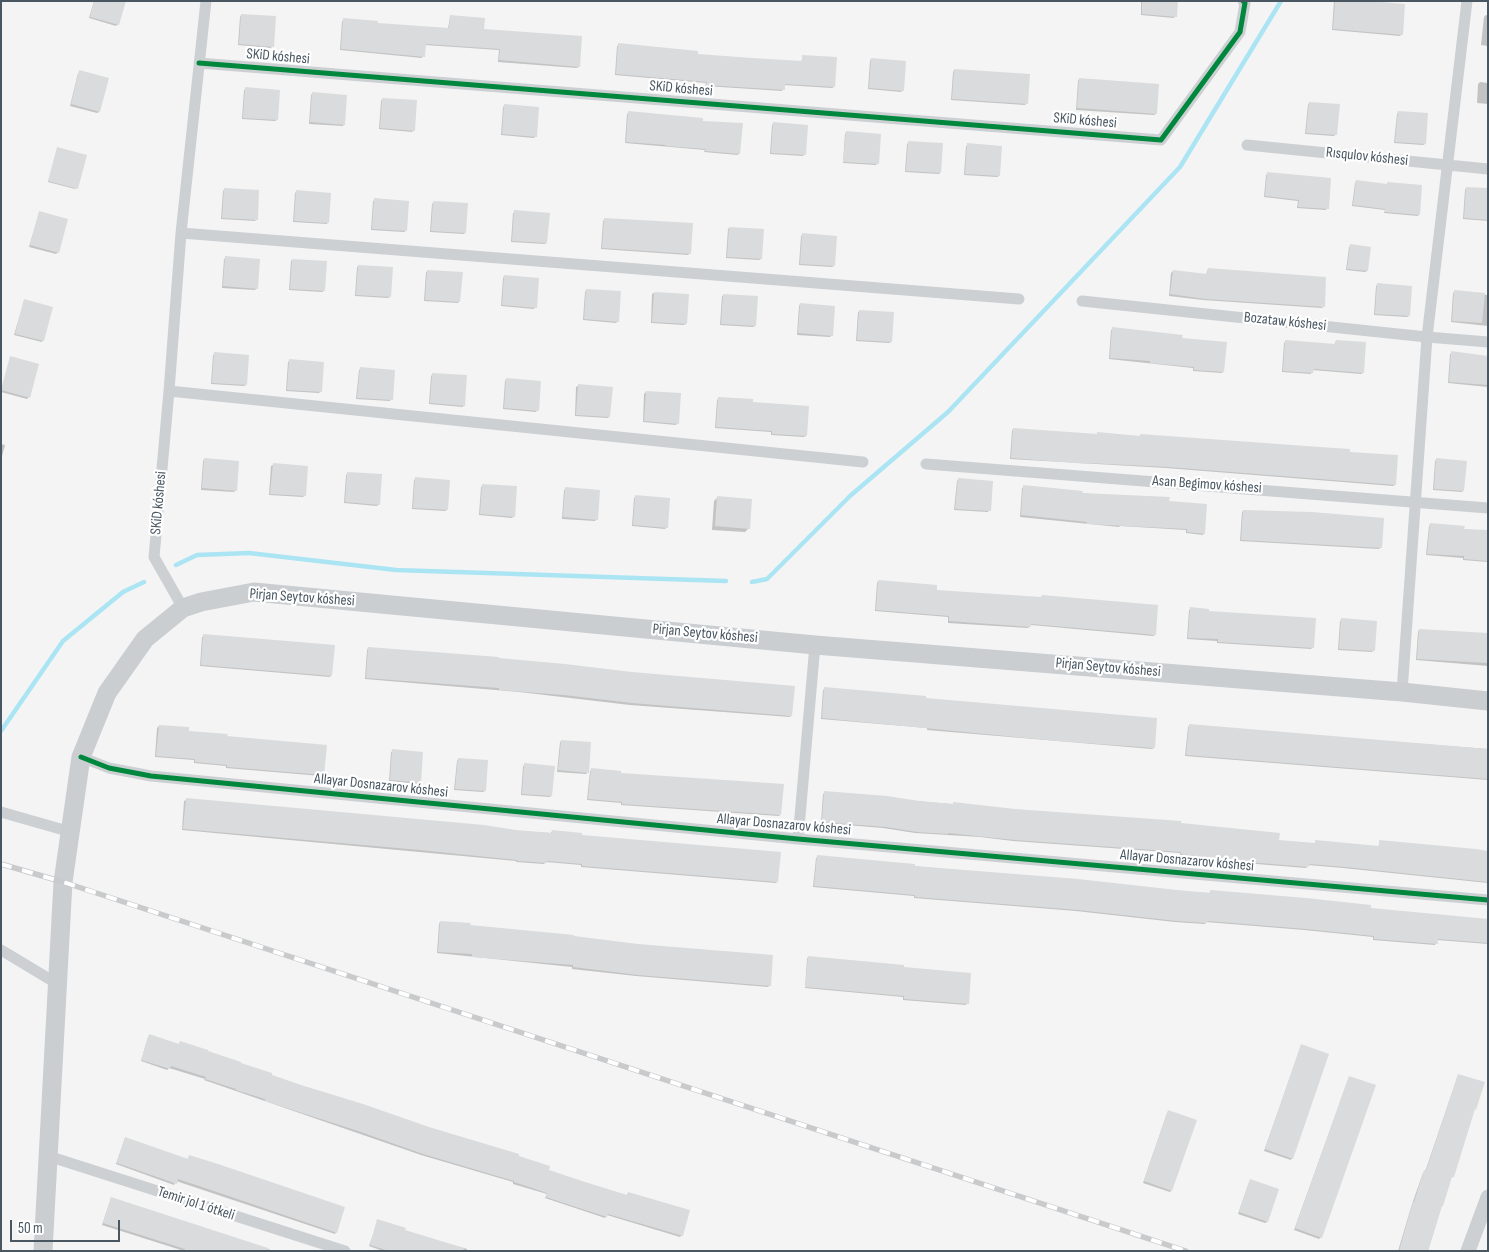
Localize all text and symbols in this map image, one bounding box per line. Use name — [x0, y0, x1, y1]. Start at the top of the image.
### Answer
street label: SKiD kóshesi — [246, 45, 310, 69]
street label: SKiD kóshesi — [649, 77, 713, 101]
street label: SKiD kóshesi — [1053, 109, 1117, 133]
street label: Rısqulov kóshesi — [1325, 144, 1409, 170]
street label: Bozataw kóshesi — [1243, 309, 1327, 335]
street label: SKiD kóshesi — [147, 471, 171, 535]
street label: Asan Begimov kóshesi — [1152, 472, 1262, 498]
street label: Pirjan Seytov kóshesi — [249, 585, 355, 611]
street label: Pirjan Seytov kóshesi — [652, 620, 758, 648]
street label: Pirjan Seytov kóshesi — [1055, 654, 1161, 682]
street label: Allayar Dosnazarov kóshesi — [313, 770, 449, 802]
street label: Allayar Dosnazarov kóshesi — [716, 810, 852, 840]
street label: Allayar Dosnazarov kóshesi — [1119, 846, 1255, 876]
street label: Temir jol 1 ótkeli — [155, 1183, 237, 1225]
scale bar — [12, 1210, 122, 1242]
text: 50 m — [18, 1219, 43, 1238]

